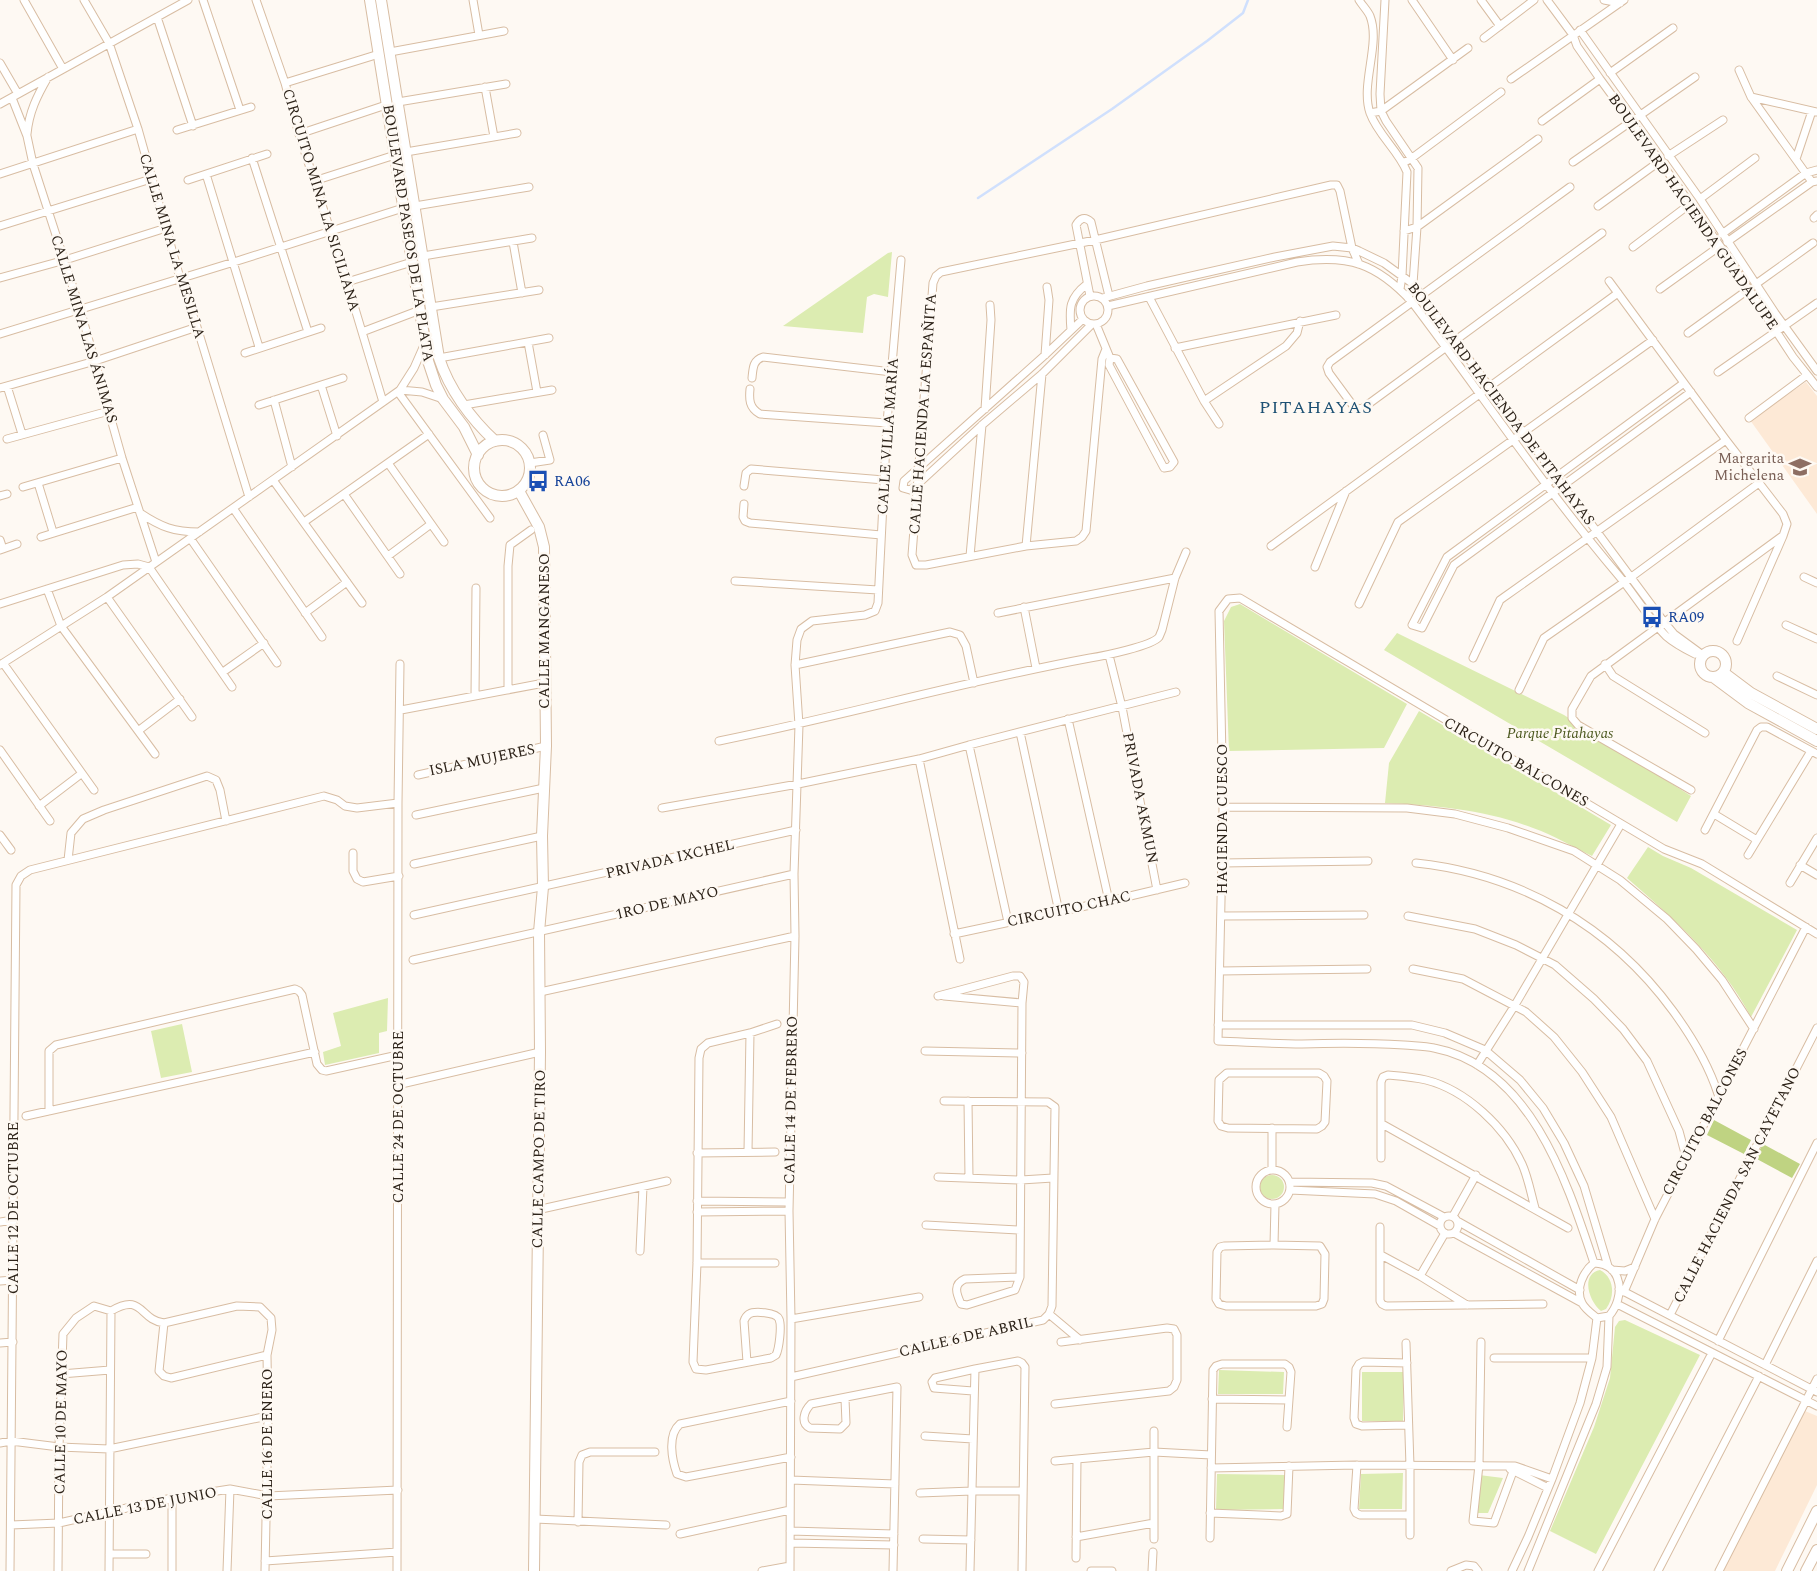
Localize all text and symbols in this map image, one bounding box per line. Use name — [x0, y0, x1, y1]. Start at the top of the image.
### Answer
street label: CIRCUITO MINA LA SICILIANA — [276, 86, 366, 314]
street label: BOULEVARD HACIENDA GUADALUPE — [1602, 89, 1784, 335]
street label: BOULEVARD PASEOS DE LA PLATA — [376, 103, 440, 363]
street label: CALLE MINA LA MESILLA — [133, 150, 211, 342]
street label: CALLE MINA LAS ÁNIMAS — [44, 232, 124, 426]
street label: BOULEVARD HACIENDA DE PITAHAYAS — [1402, 278, 1600, 530]
street label: CALLE HACIENDA LA ESPAÑITA — [903, 293, 943, 535]
street label: CALLE VILLA MARÍA — [871, 357, 905, 515]
district label: PITAHAYAS — [1259, 394, 1373, 421]
place label: Margarita Michelena — [1714, 447, 1785, 487]
school or university icon: Margarita Michelena — [1787, 454, 1813, 480]
bus stop icon: RA06 — [525, 468, 551, 494]
place label: RA06 — [554, 470, 591, 493]
street label: CALLE MANGANESO — [533, 553, 556, 709]
bus stop icon: RA09 — [1639, 604, 1665, 630]
place label: RA09 — [1668, 606, 1704, 629]
street label: CIRCUITO BALCONES — [1439, 711, 1593, 813]
park label: Parque Pitahayas — [1507, 722, 1614, 745]
street label: PRIVADA AKMUN — [1116, 730, 1164, 866]
street label: ISLA MUJERES — [427, 738, 537, 782]
street label: HACIENDA CUESCO — [1211, 744, 1234, 894]
street label: PRIVADA IXCHEL — [603, 833, 737, 885]
street label: 1RO DE MAYO — [613, 880, 721, 926]
street label: CIRCUITO CHAC — [1005, 885, 1133, 933]
street label: CALLE 14 DE FEBRERO — [778, 1016, 804, 1184]
street label: CALLE 24 DE OCTUBRE — [387, 1031, 410, 1203]
street label: CIRCUITO BALCONES — [1656, 1044, 1754, 1200]
street label: CALLE HACIENDA SAN CAYETANO — [1667, 1063, 1807, 1307]
street label: CALLE CAMPO DE TIRO — [526, 1069, 552, 1249]
street label: CALLE 12 DE OCTUBRE — [2, 1122, 25, 1294]
street label: CALLE 6 DE ABRIL — [897, 1310, 1035, 1364]
street label: CALLE 10 DE MAYO — [48, 1349, 74, 1495]
street label: CALLE 16 DE ENERO — [256, 1368, 279, 1520]
street label: CALLE 13 DE JUNIO — [71, 1481, 219, 1531]

